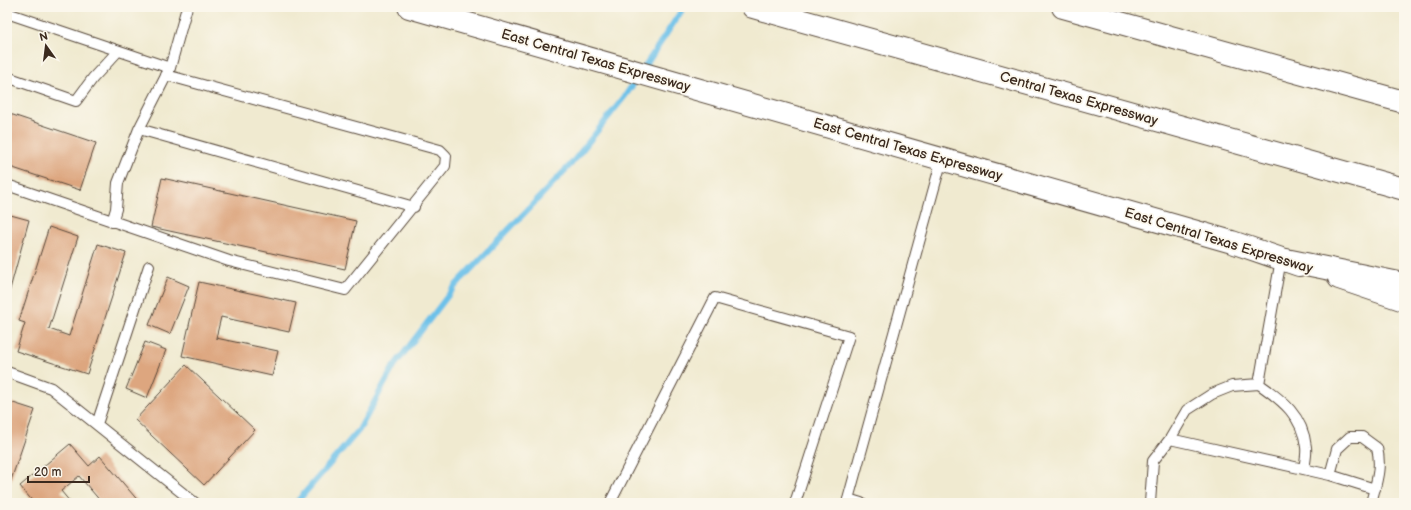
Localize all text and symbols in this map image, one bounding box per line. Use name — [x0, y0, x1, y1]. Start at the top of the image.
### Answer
street label: East Central Texas Expressway — [499, 25, 693, 96]
north arrow — [26, 26, 66, 66]
text: N — [38, 29, 49, 44]
street label: Central Texas Expressway — [998, 68, 1161, 129]
street label: East Central Texas Expressway — [811, 114, 1005, 185]
street label: East Central Texas Expressway — [1123, 204, 1316, 277]
scale bar — [28, 458, 89, 484]
text: 20 m — [34, 465, 61, 480]

